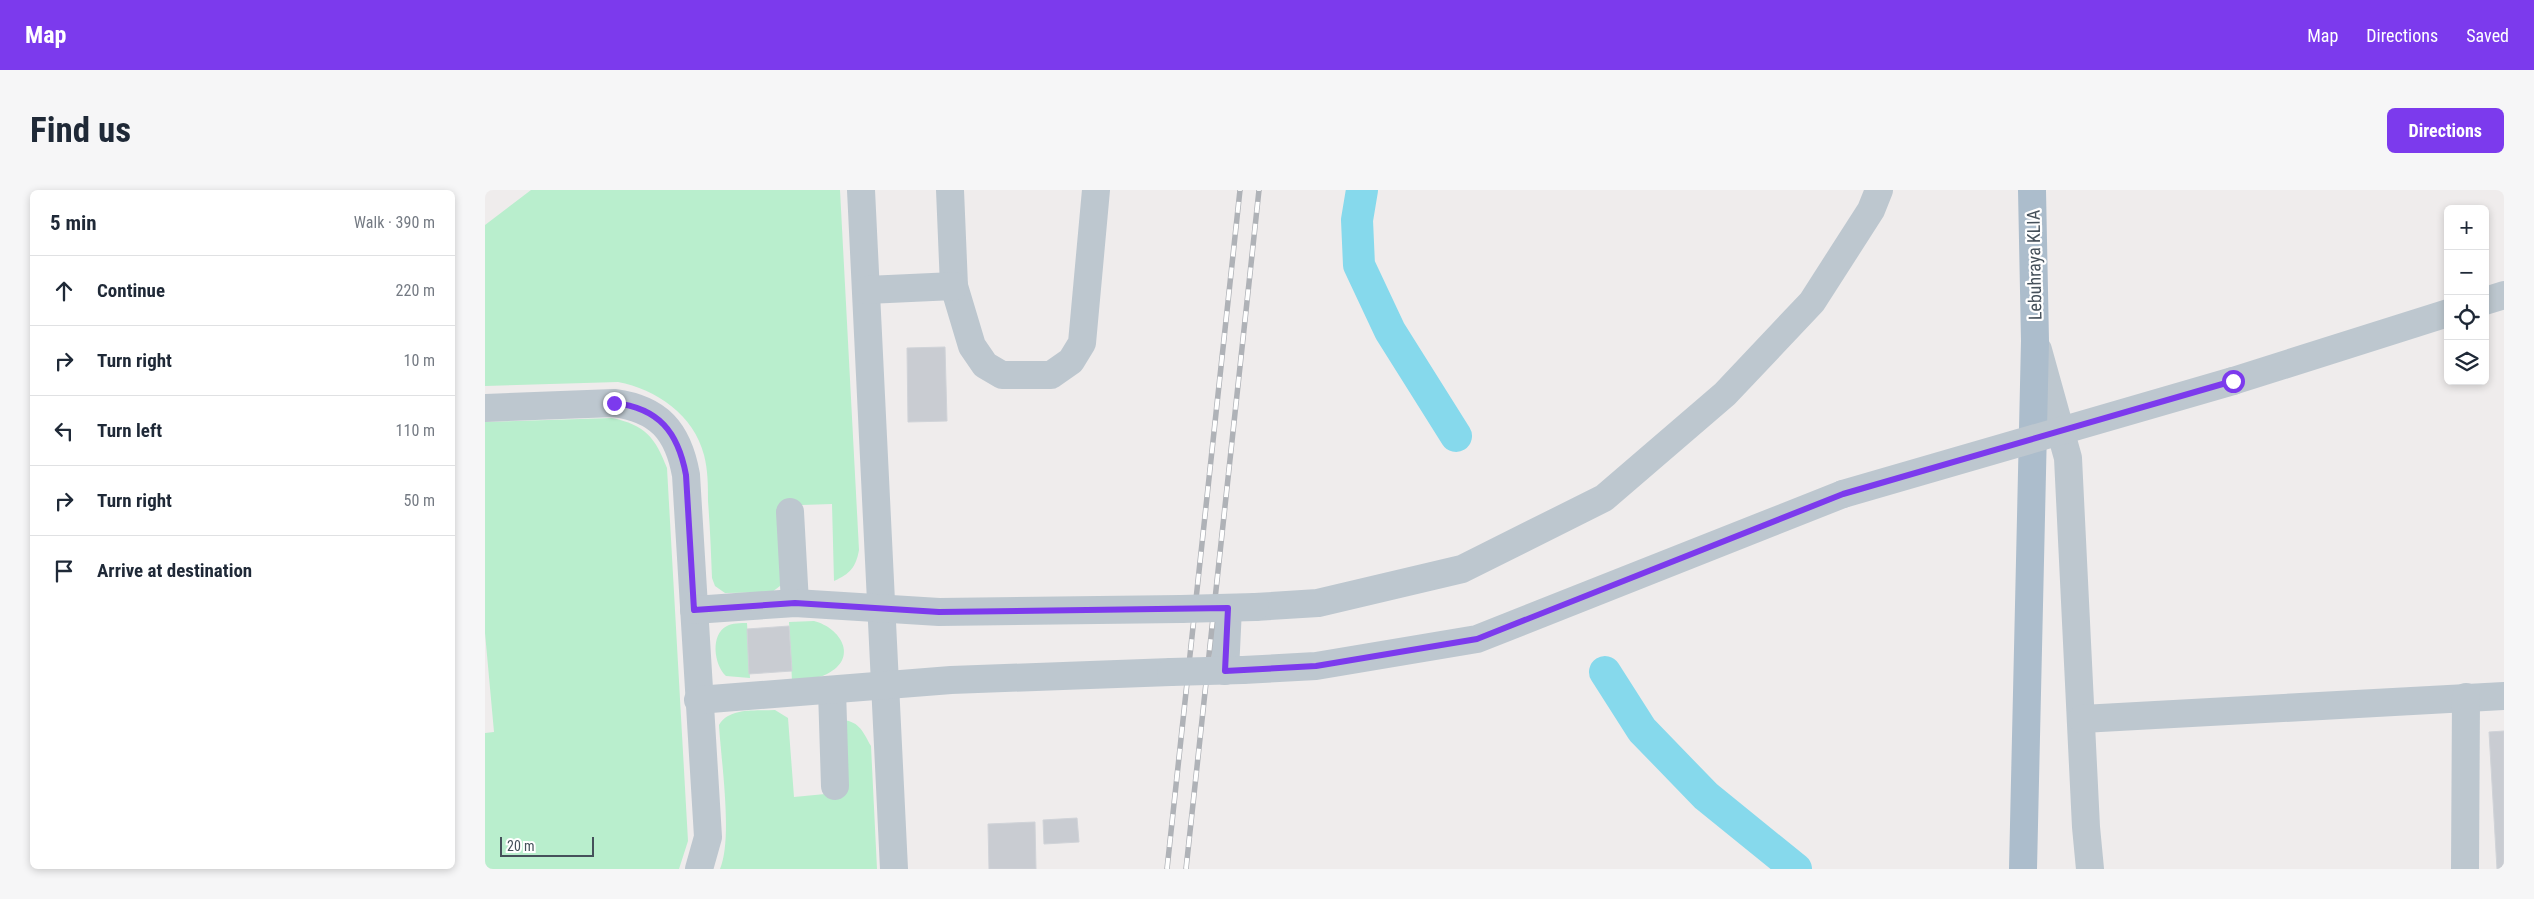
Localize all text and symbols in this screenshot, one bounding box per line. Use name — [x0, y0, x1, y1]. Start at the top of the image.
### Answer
text: Map — [25, 21, 66, 49]
text: Map — [2307, 25, 2338, 46]
text: Directions — [2366, 25, 2438, 46]
text: Saved — [2466, 25, 2509, 46]
button: Directions — [2387, 108, 2504, 153]
text: Find us — [30, 110, 131, 151]
map controls — [2444, 205, 2489, 385]
button: + — [2444, 205, 2489, 250]
street label: Lebuhraya KLIA — [2023, 209, 2045, 320]
text: 5 min — [50, 211, 97, 235]
text: Walk · 390 m — [354, 213, 435, 232]
button: − — [2444, 250, 2489, 295]
icon: ahead — [50, 277, 78, 305]
text: Continue — [97, 279, 165, 302]
text: 220 m — [396, 281, 435, 300]
button: locate — [2444, 295, 2489, 340]
button: layers — [2444, 340, 2489, 385]
icon: right — [50, 347, 78, 375]
text: Turn right — [97, 349, 172, 372]
text: 10 m — [403, 351, 435, 370]
route start — [2222, 370, 2245, 393]
route end — [603, 392, 626, 415]
icon: left — [50, 417, 78, 445]
text: Turn left — [97, 419, 162, 442]
text: 110 m — [396, 421, 435, 440]
icon: right — [50, 487, 78, 515]
text: Turn right — [97, 489, 172, 512]
text: 50 m — [403, 491, 435, 510]
icon: arrive — [50, 557, 78, 585]
text: Arrive at destination — [97, 559, 252, 582]
scale bar — [500, 834, 594, 857]
text: 20 m — [507, 838, 535, 854]

